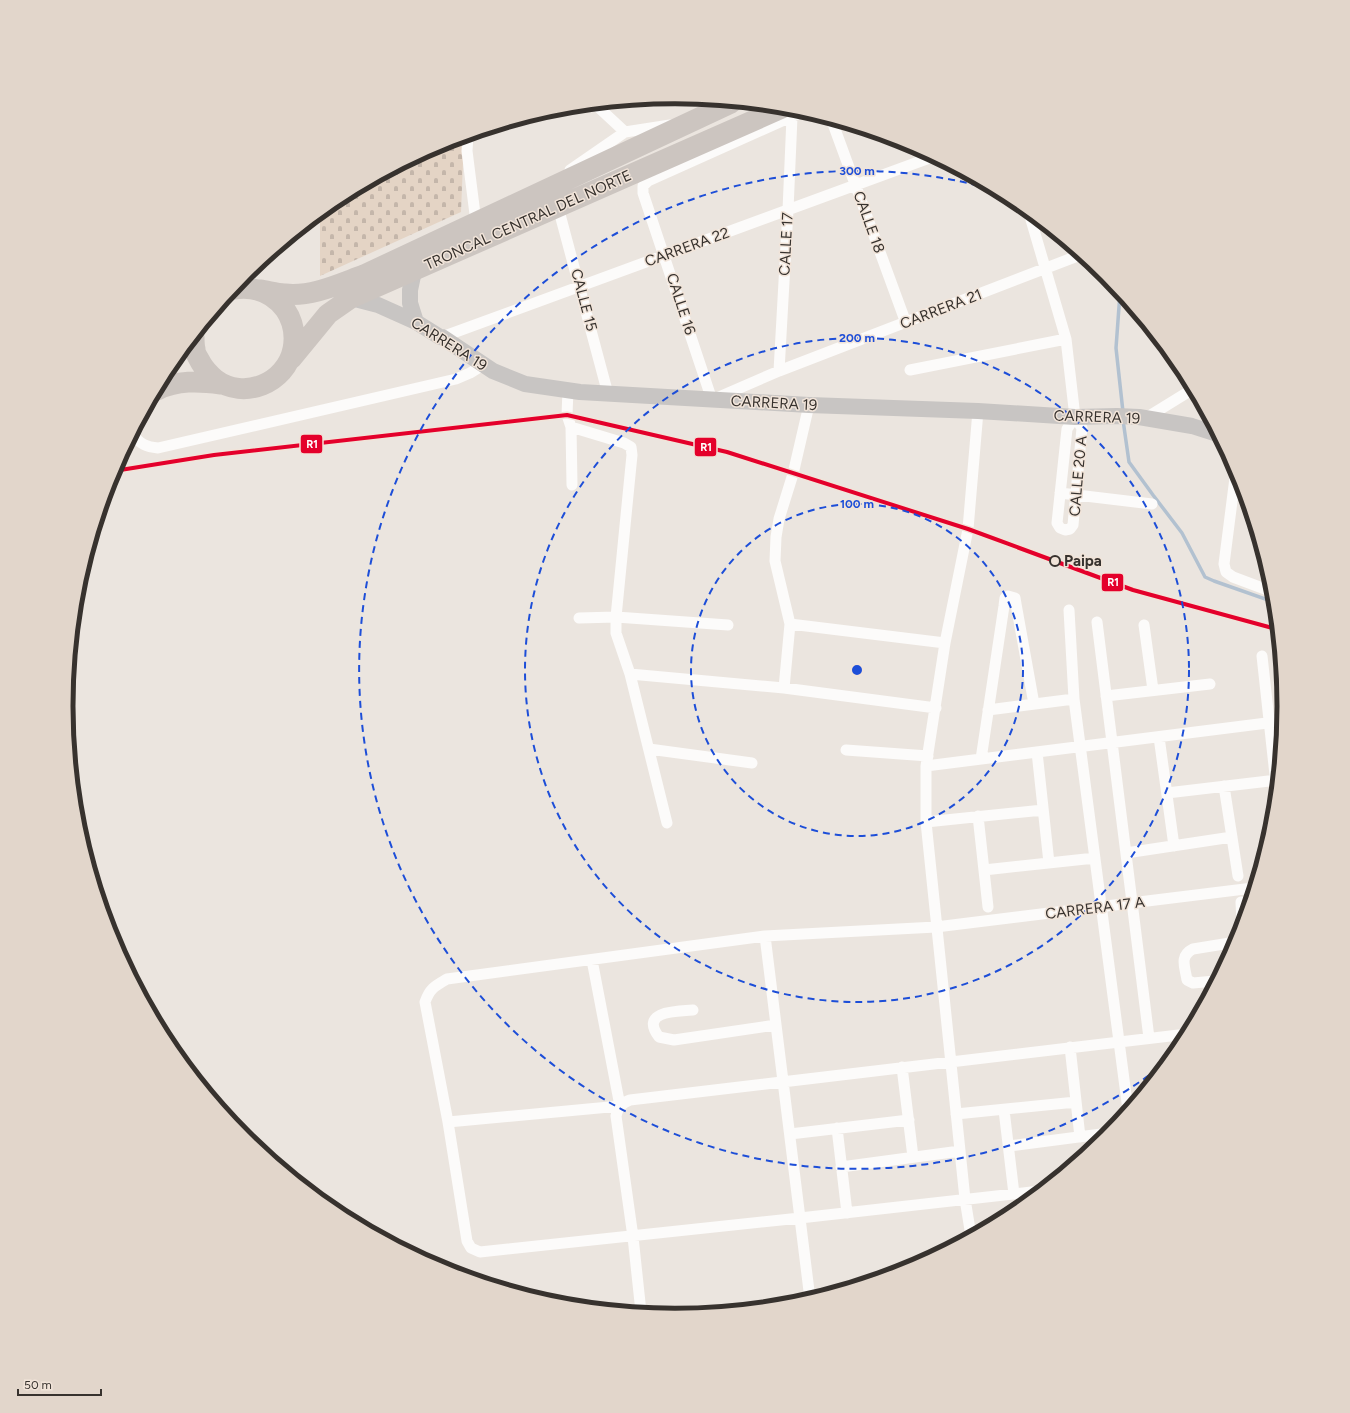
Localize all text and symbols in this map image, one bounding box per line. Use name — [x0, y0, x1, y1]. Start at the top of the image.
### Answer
text: 300 m — [839, 164, 875, 178]
street label: TRONCAL CENTRAL DEL NORTE — [422, 166, 634, 274]
street label: CALLE 18 — [850, 189, 888, 255]
street label: CALLE 17 — [775, 212, 797, 276]
street label: CARRERA 22 — [642, 223, 732, 271]
street label: CALLE 15 — [567, 267, 601, 333]
street label: CALLE 16 — [663, 271, 700, 338]
street label: CARRERA 21 — [897, 285, 985, 333]
street label: CARRERA 19 — [408, 313, 490, 375]
text: 200 m — [839, 331, 875, 345]
street label: CARRERA 19 — [730, 392, 818, 414]
street label: CARRERA 19 — [1053, 406, 1141, 428]
line badge: R1 — [300, 434, 323, 454]
street label: CALLE 20 A — [1066, 435, 1090, 517]
line badge: R1 — [694, 437, 717, 457]
text: R1 — [306, 438, 318, 451]
text: R1 — [700, 441, 712, 454]
text: 100 m — [840, 497, 874, 511]
place label: Paipa — [1064, 552, 1102, 570]
marker: Paipa — [1049, 555, 1061, 567]
line badge: R1 — [1101, 573, 1124, 592]
text: R1 — [1107, 576, 1119, 589]
centre of rings — [850, 663, 864, 677]
street label: CARRERA 17 A — [1044, 893, 1146, 923]
scale bar — [18, 1371, 101, 1397]
text: 50 m — [24, 1378, 52, 1392]

